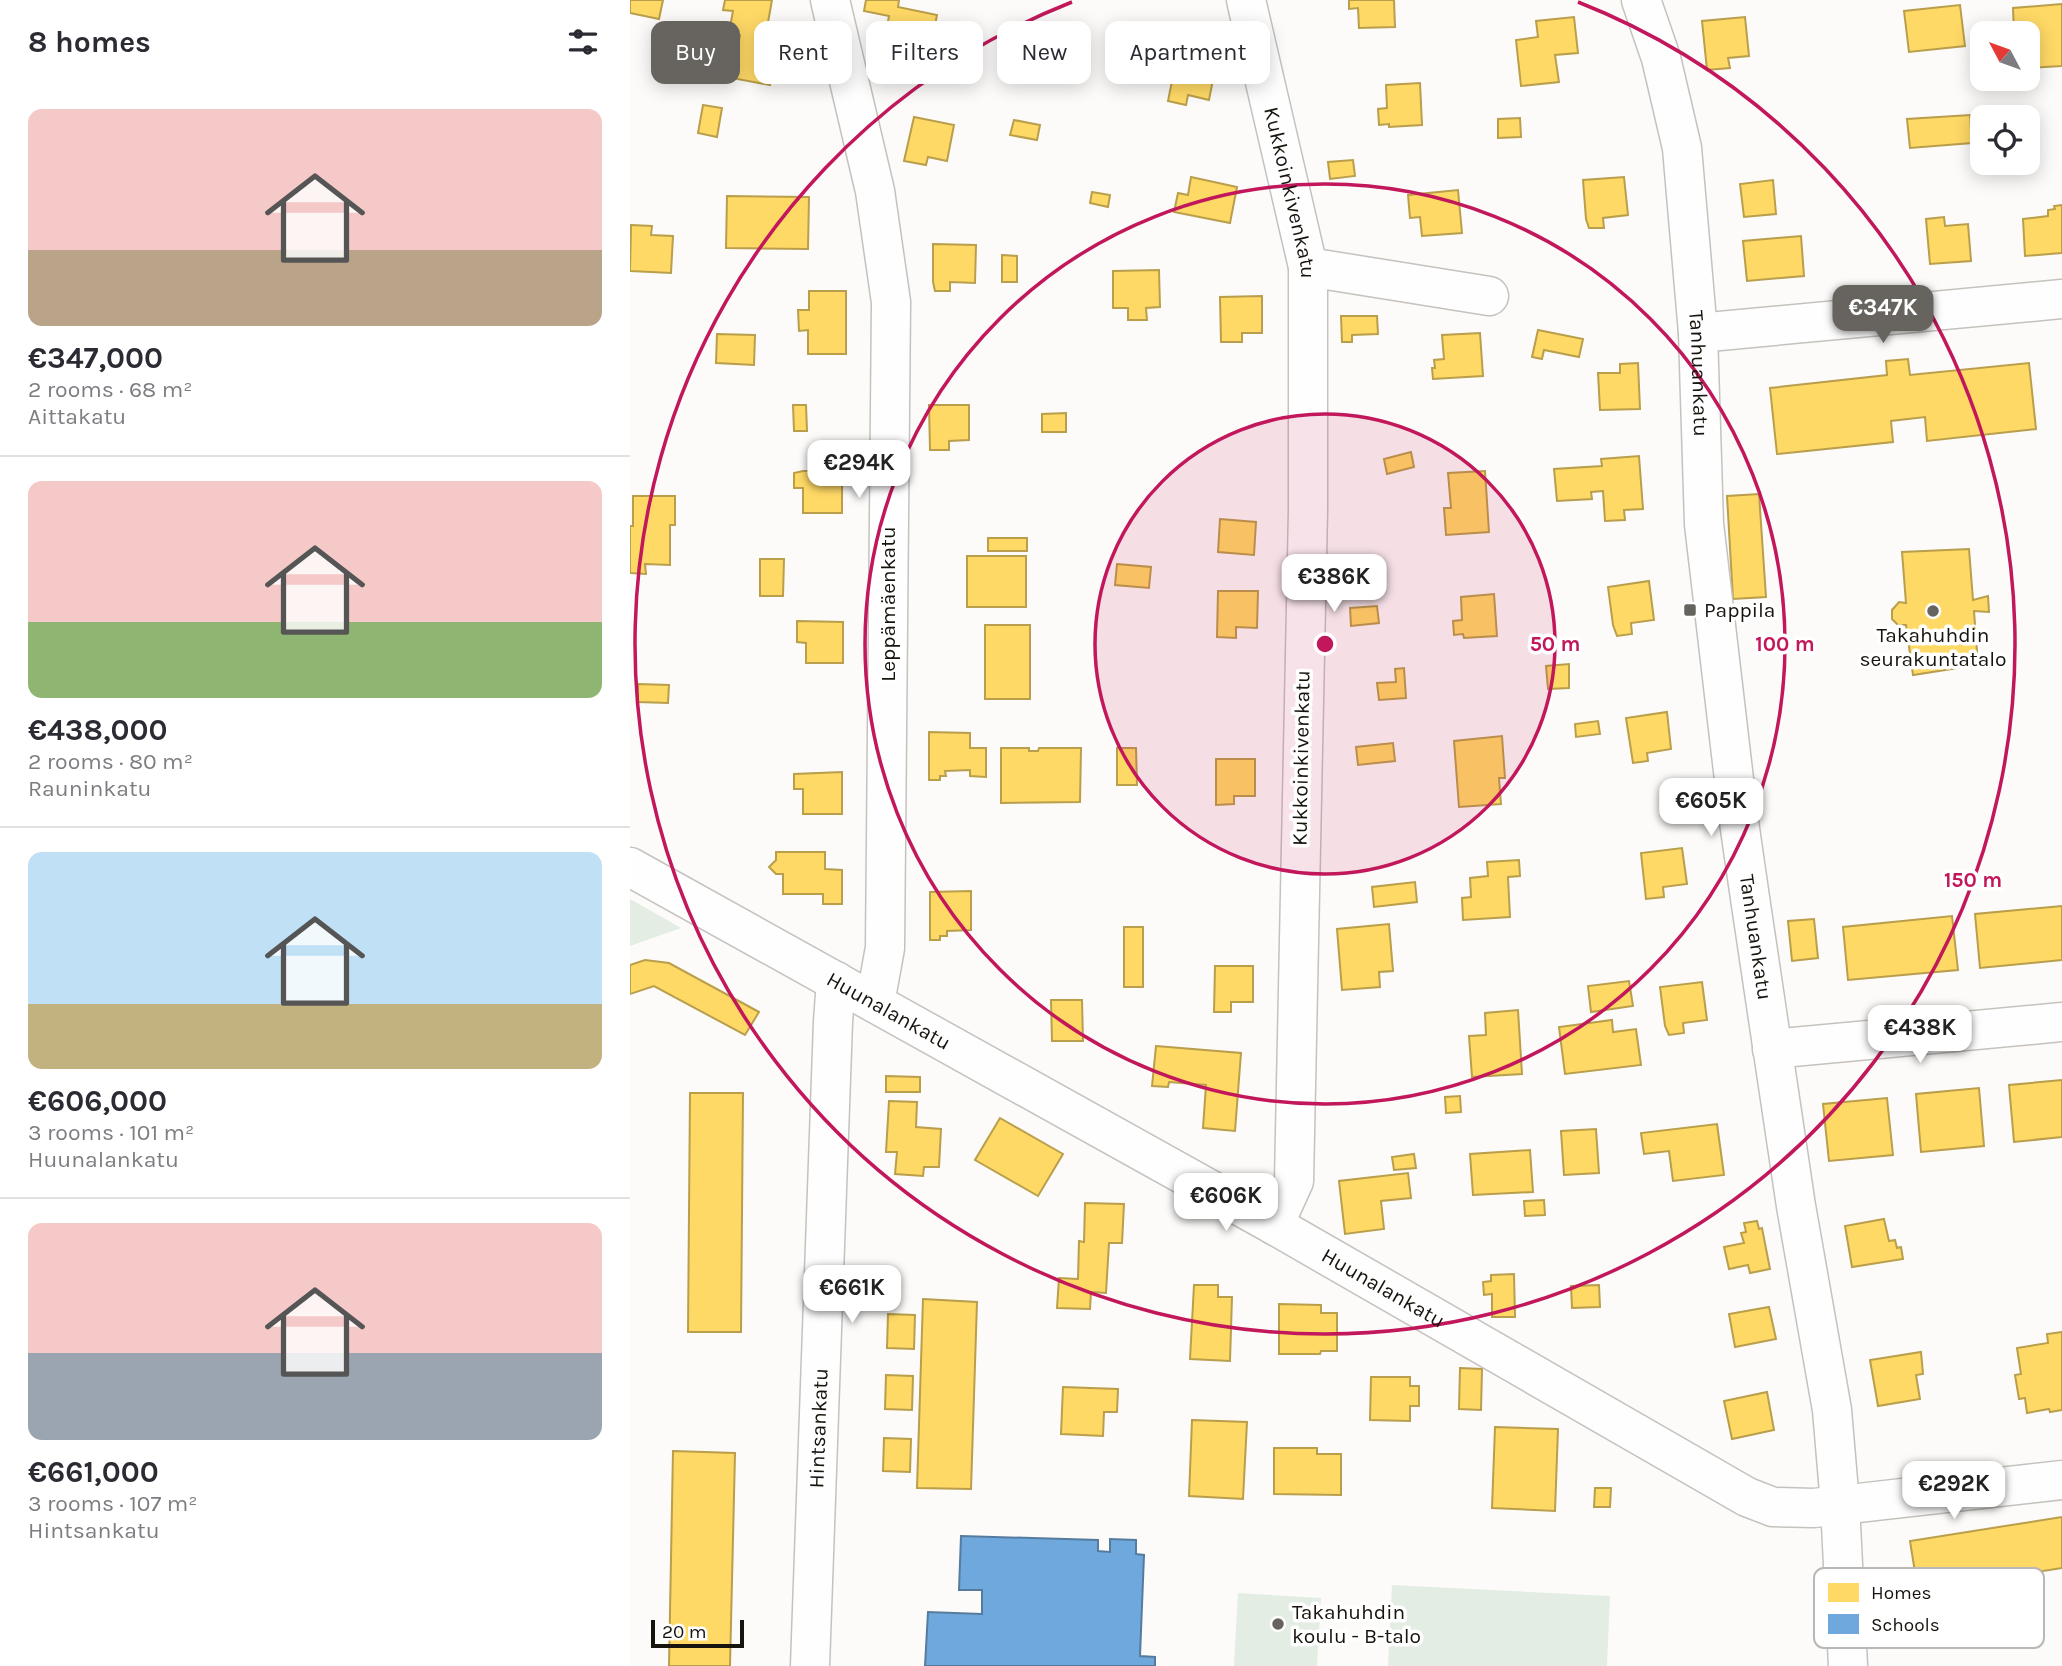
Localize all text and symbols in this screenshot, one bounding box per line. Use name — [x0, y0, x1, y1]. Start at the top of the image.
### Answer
chip: Buy — [651, 21, 740, 84]
chip: Rent — [754, 21, 852, 84]
chip: Filters — [866, 21, 983, 84]
chip: New — [997, 21, 1091, 84]
chip: Apartment — [1105, 21, 1270, 84]
north arrow — [1970, 21, 2040, 91]
map controls — [1970, 21, 2040, 175]
icon: filters — [564, 23, 602, 61]
text: 8 homes — [28, 24, 151, 60]
street label: Kukkoinkivenkatu — [1259, 105, 1320, 279]
button: locate — [1970, 105, 2040, 175]
icon: home — [252, 155, 378, 281]
pin: €347K — [1834, 286, 1932, 345]
text: €347K — [1848, 294, 1918, 321]
street label: Tanhuankatu — [1684, 309, 1713, 437]
text: €347,000 — [28, 340, 163, 376]
text: 2 rooms · 68 m² — [28, 376, 192, 403]
text: Aittakatu — [28, 403, 126, 430]
pin: €294K — [810, 440, 908, 500]
text: €294K — [823, 449, 895, 476]
street label: Leppämäenkatu — [876, 526, 900, 682]
icon: home — [252, 527, 378, 653]
pin: €386K — [1285, 554, 1383, 614]
text: €386K — [1298, 563, 1370, 590]
place label: Pappila — [1704, 598, 1775, 622]
marker: Pappila — [1682, 602, 1698, 618]
marker: Takahuhdin seurakuntatalo — [1925, 603, 1941, 619]
place label: Takahuhdin seurakuntatalo — [1859, 623, 2007, 671]
centre of rings — [1313, 632, 1337, 656]
text: 50 m — [1530, 632, 1580, 656]
text: 100 m — [1755, 632, 1815, 656]
street label: Kukkoinkivenkatu — [1287, 670, 1315, 846]
text: €438,000 — [28, 712, 167, 748]
text: 2 rooms · 80 m² — [28, 748, 193, 775]
text: Rauninkatu — [28, 775, 152, 802]
pin: €605K — [1662, 778, 1760, 838]
text: €605K — [1675, 787, 1747, 814]
text: 150 m — [1944, 868, 2002, 892]
street label: Tanhuankatu — [1735, 873, 1777, 1002]
icon: home — [252, 898, 378, 1024]
street label: Huunalankatu — [823, 967, 955, 1055]
pin: €438K — [1871, 1006, 1969, 1065]
text: €438K — [1884, 1014, 1956, 1041]
text: €606,000 — [28, 1083, 167, 1119]
text: 3 rooms · 101 m² — [28, 1119, 194, 1146]
text: Huunalankatu — [28, 1146, 179, 1173]
pin: €606K — [1177, 1174, 1275, 1233]
text: €606K — [1190, 1182, 1262, 1209]
street label: Huunalankatu — [1318, 1243, 1449, 1333]
pin: €661K — [803, 1266, 901, 1325]
icon: home — [252, 1269, 378, 1395]
text: €661K — [819, 1274, 885, 1301]
street label: Hintsankatu — [804, 1368, 833, 1489]
text: €661,000 — [28, 1454, 159, 1490]
pin: €292K — [1905, 1462, 2003, 1521]
text: €292K — [1918, 1470, 1990, 1497]
text: 3 rooms · 107 m² — [28, 1490, 197, 1517]
text: Hintsankatu — [28, 1517, 160, 1544]
legend — [1814, 1568, 2044, 1648]
text: Homes — [1871, 1582, 1932, 1604]
place label: Takahuhdin koulu - B-talo — [1292, 1600, 1421, 1648]
text: Schools — [1871, 1614, 1940, 1636]
marker: Takahuhdin koulu - B-talo — [1270, 1616, 1286, 1632]
scale bar — [651, 1617, 744, 1649]
text: 20 m — [662, 1621, 707, 1643]

